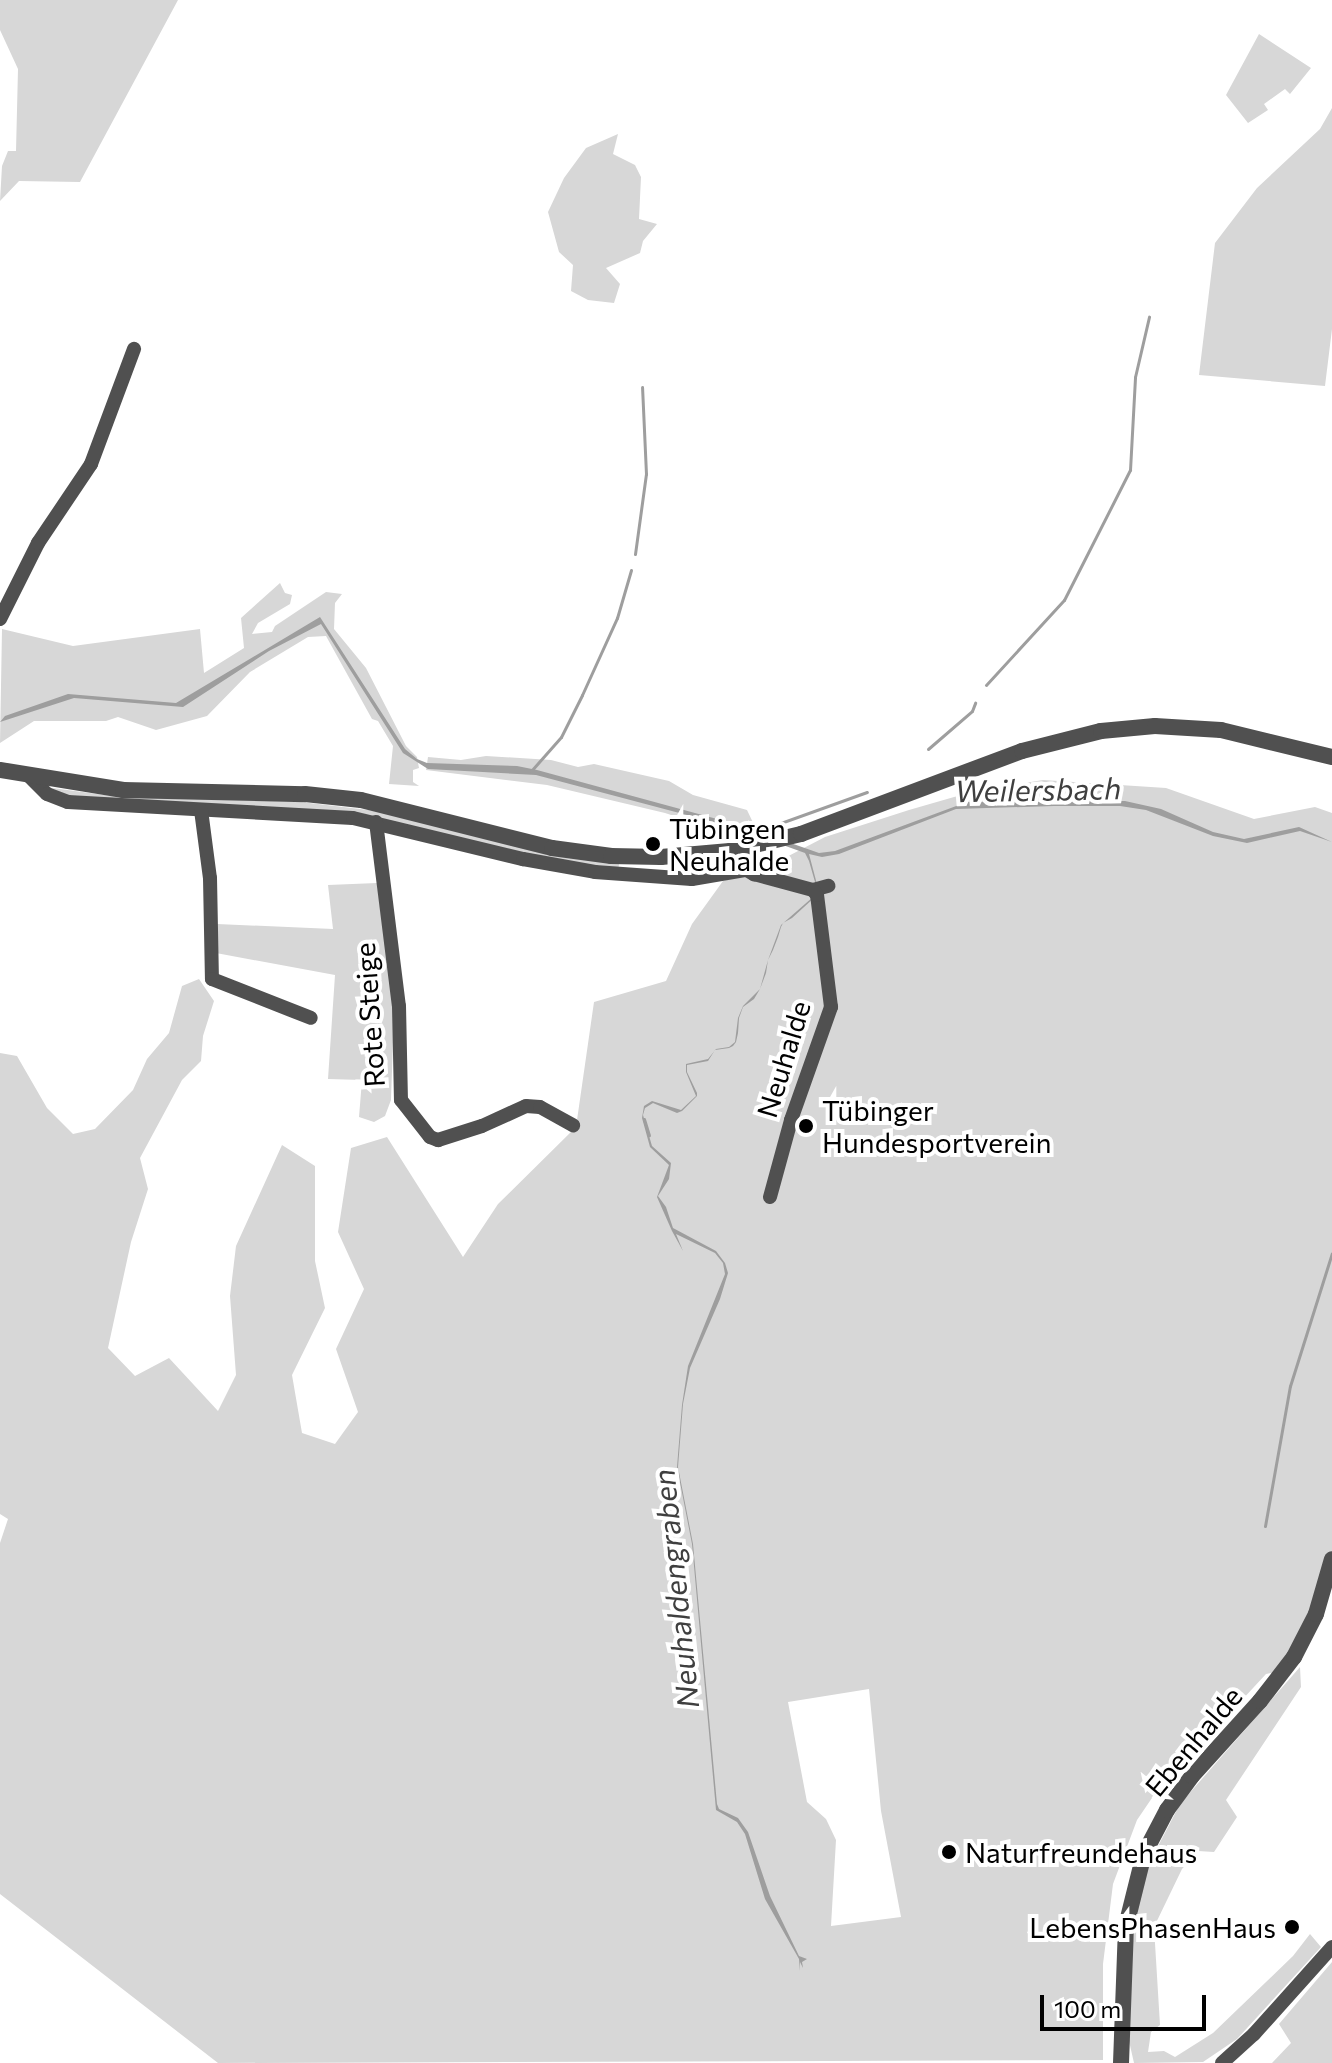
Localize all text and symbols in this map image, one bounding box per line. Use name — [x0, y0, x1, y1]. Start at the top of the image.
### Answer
water label: Weilersbach — [955, 770, 1121, 808]
place label: Tübingen Neuhalde — [669, 811, 789, 877]
marker: Tübingen Neuhalde — [644, 835, 662, 853]
street label: Rote Steige — [347, 942, 391, 1088]
street label: Neuhalde — [749, 997, 817, 1121]
place label: Tübinger Hundesportverein — [822, 1093, 1052, 1159]
marker: Tübinger Hundesportverein — [797, 1117, 815, 1135]
water label: Neuhaldengraben — [645, 1468, 705, 1710]
street label: Ebenhalde — [1137, 1679, 1249, 1803]
place label: Naturfreundehaus — [965, 1835, 1197, 1869]
marker: Naturfreundehaus — [940, 1843, 958, 1861]
place label: LebensPhasenHaus — [1029, 1910, 1276, 1944]
marker: LebensPhasenHaus — [1283, 1918, 1301, 1936]
scale bar — [1044, 1979, 1210, 2029]
text: 100 m — [1054, 1994, 1121, 2023]

